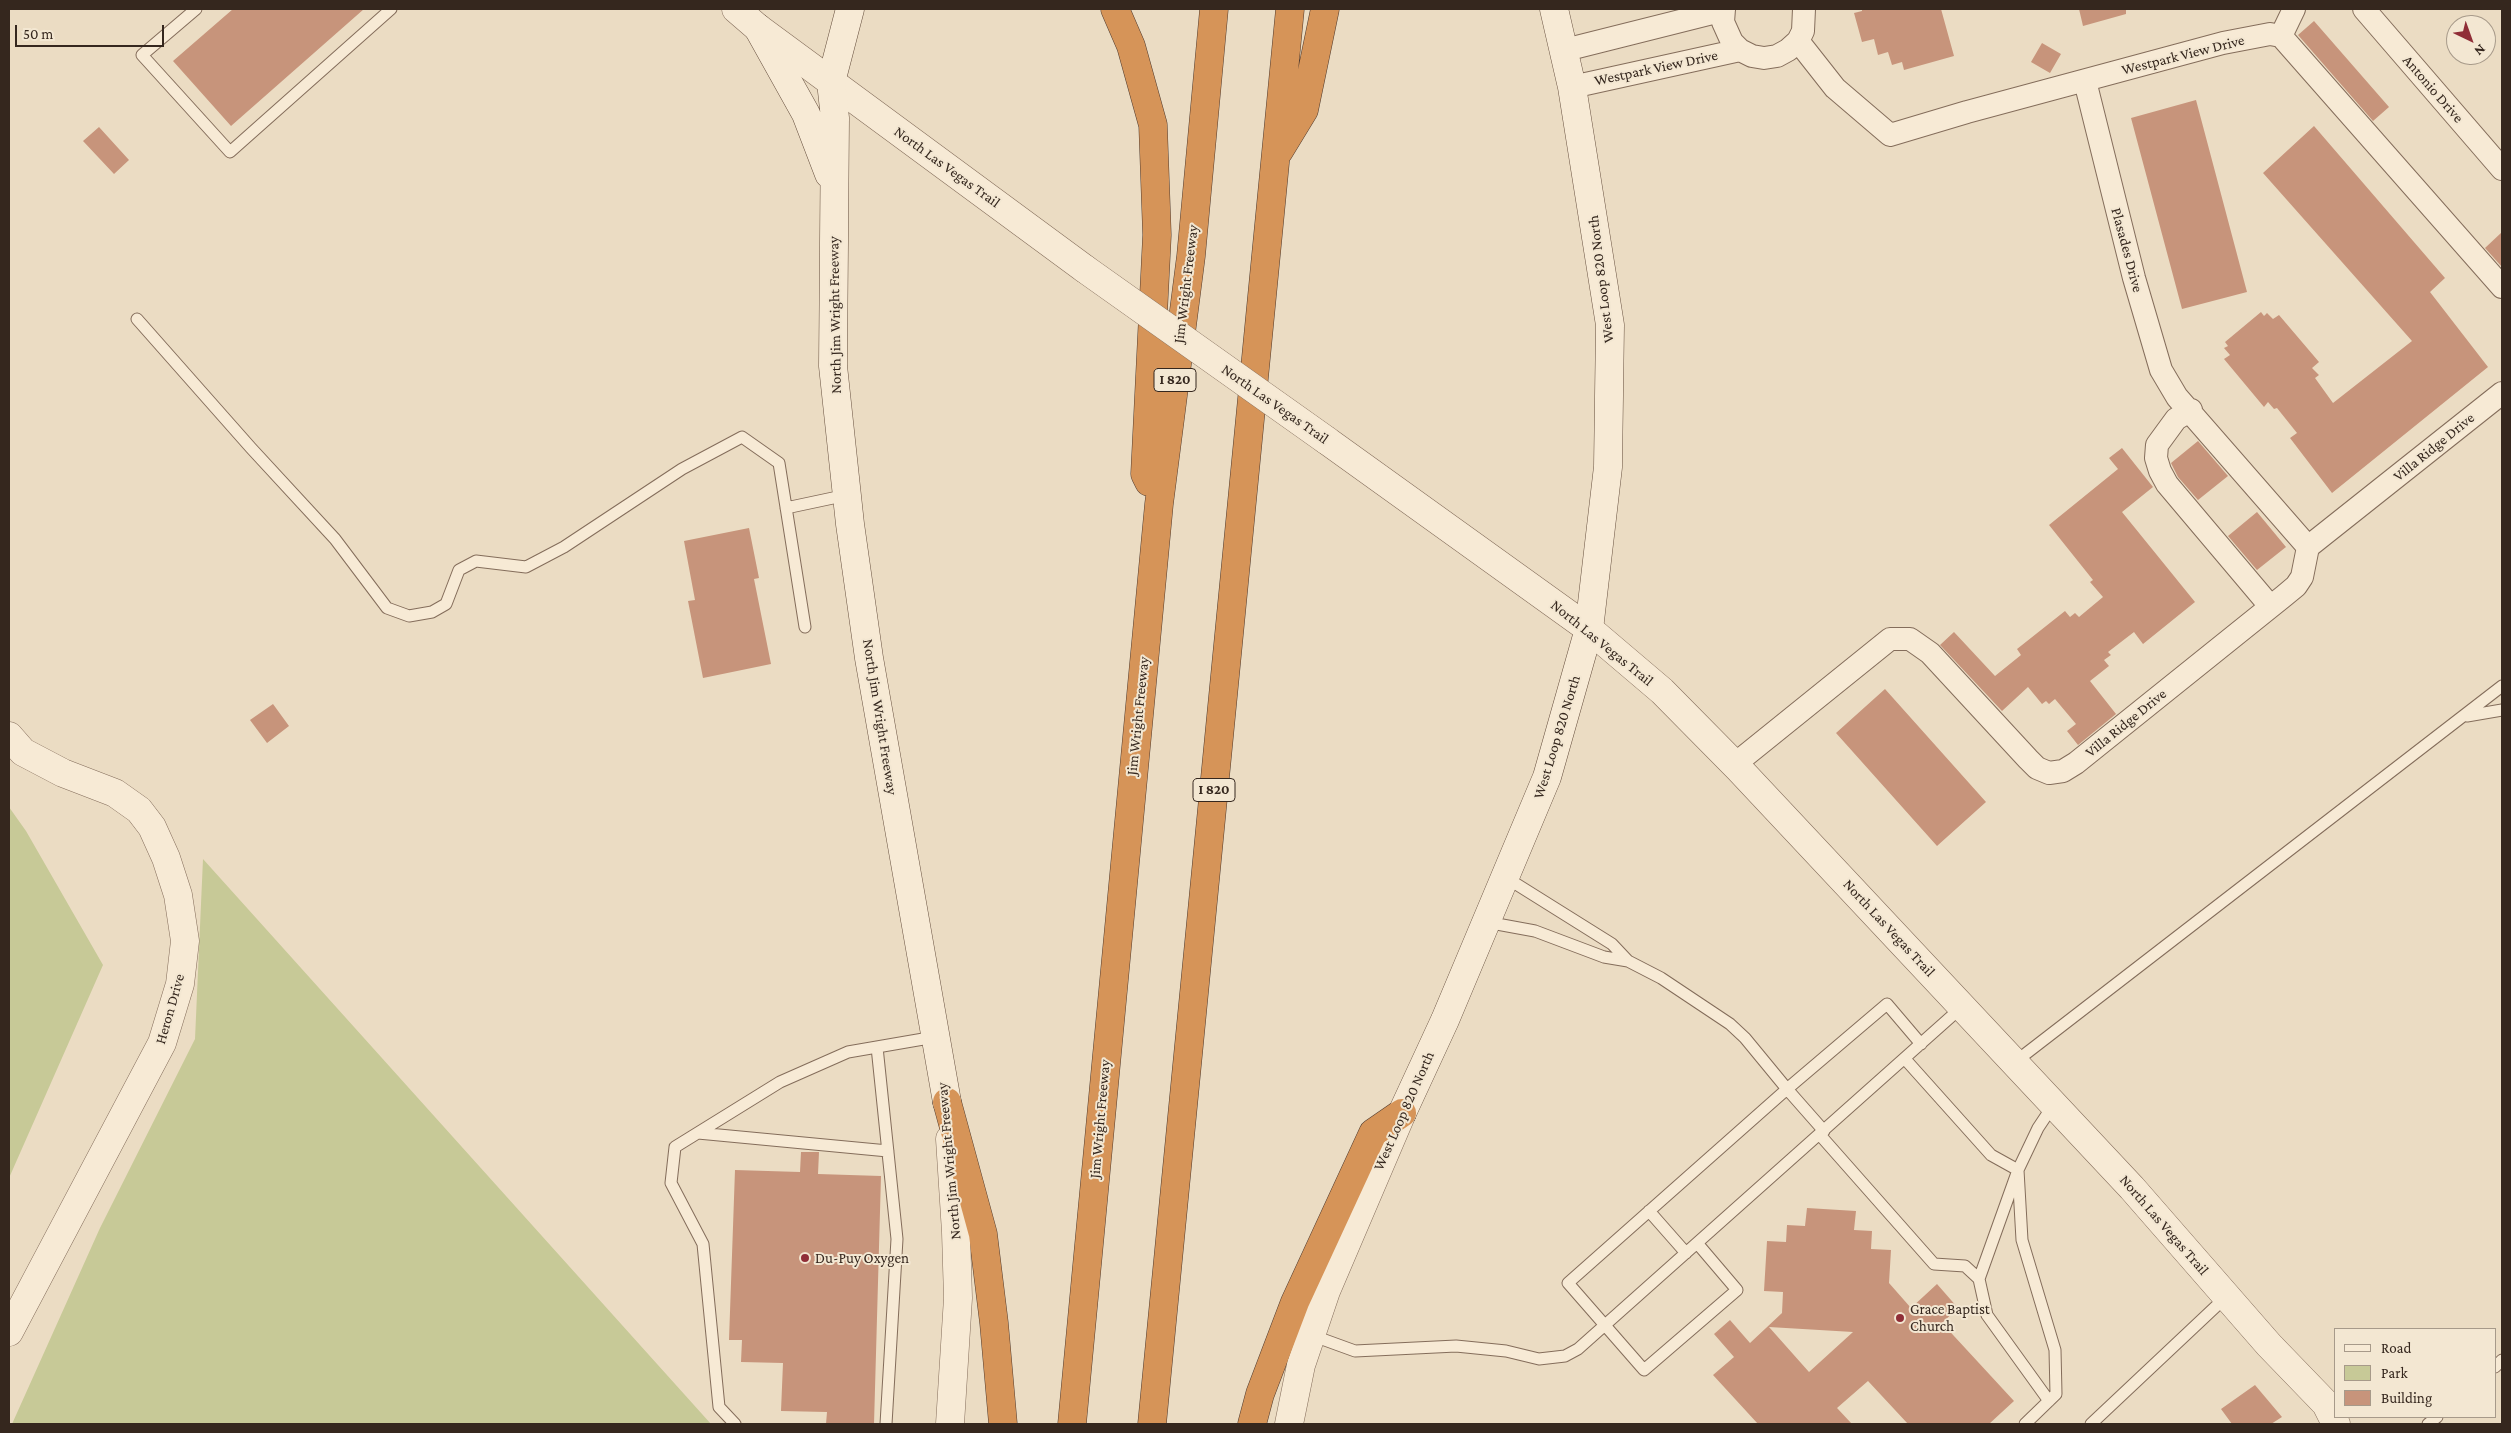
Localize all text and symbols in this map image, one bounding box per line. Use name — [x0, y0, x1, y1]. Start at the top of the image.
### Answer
scale bar — [18, 15, 166, 47]
north arrow — [2446, 15, 2496, 65]
text: 50 m — [23, 26, 53, 42]
street label: Westpark View Drive — [2120, 31, 2246, 79]
text: N — [2471, 41, 2489, 60]
street label: Westpark View Drive — [1593, 46, 1719, 90]
street label: Antonio Drive — [2399, 51, 2467, 127]
street label: North Las Vegas Trail — [890, 122, 1004, 212]
street label: Plasades Drive — [2107, 206, 2147, 294]
street label: West Loop 820 North — [1584, 214, 1618, 344]
street label: Jim Wright Freeway — [1170, 224, 1202, 344]
street label: North Jim Wright Freeway — [825, 236, 845, 394]
street label: North Las Vegas Trail — [1218, 360, 1332, 448]
road number: I 820 — [1154, 368, 1196, 392]
street label: Villa Ridge Drive — [2390, 409, 2478, 485]
street label: North Las Vegas Trail — [1547, 596, 1657, 690]
street label: North Jim Wright Freeway — [859, 638, 901, 796]
street label: Jim Wright Freeway — [1123, 656, 1153, 776]
street label: West Loop 820 North — [1530, 673, 1584, 801]
street label: Villa Ridge Drive — [2082, 685, 2170, 761]
road number: I 820 — [1193, 778, 1235, 802]
street label: North Las Vegas Trail — [1839, 875, 1939, 981]
street label: Heron Drive — [151, 972, 189, 1046]
street label: West Loop 820 North — [1370, 1049, 1438, 1173]
street label: Jim Wright Freeway — [1086, 1059, 1114, 1179]
street label: North Jim Wright Freeway — [933, 1082, 965, 1240]
street label: North Las Vegas Trail — [2116, 1171, 2212, 1279]
place label: Du-Puy Oxygen — [815, 1249, 909, 1267]
marker: Du-Puy Oxygen — [799, 1252, 811, 1264]
place label: Grace Baptist Church — [1910, 1300, 1990, 1335]
marker: Grace Baptist Church — [1894, 1312, 1906, 1324]
legend — [2334, 1328, 2496, 1418]
text: Road — [2381, 1340, 2411, 1356]
text: Park — [2381, 1365, 2408, 1381]
text: Building — [2381, 1390, 2432, 1406]

